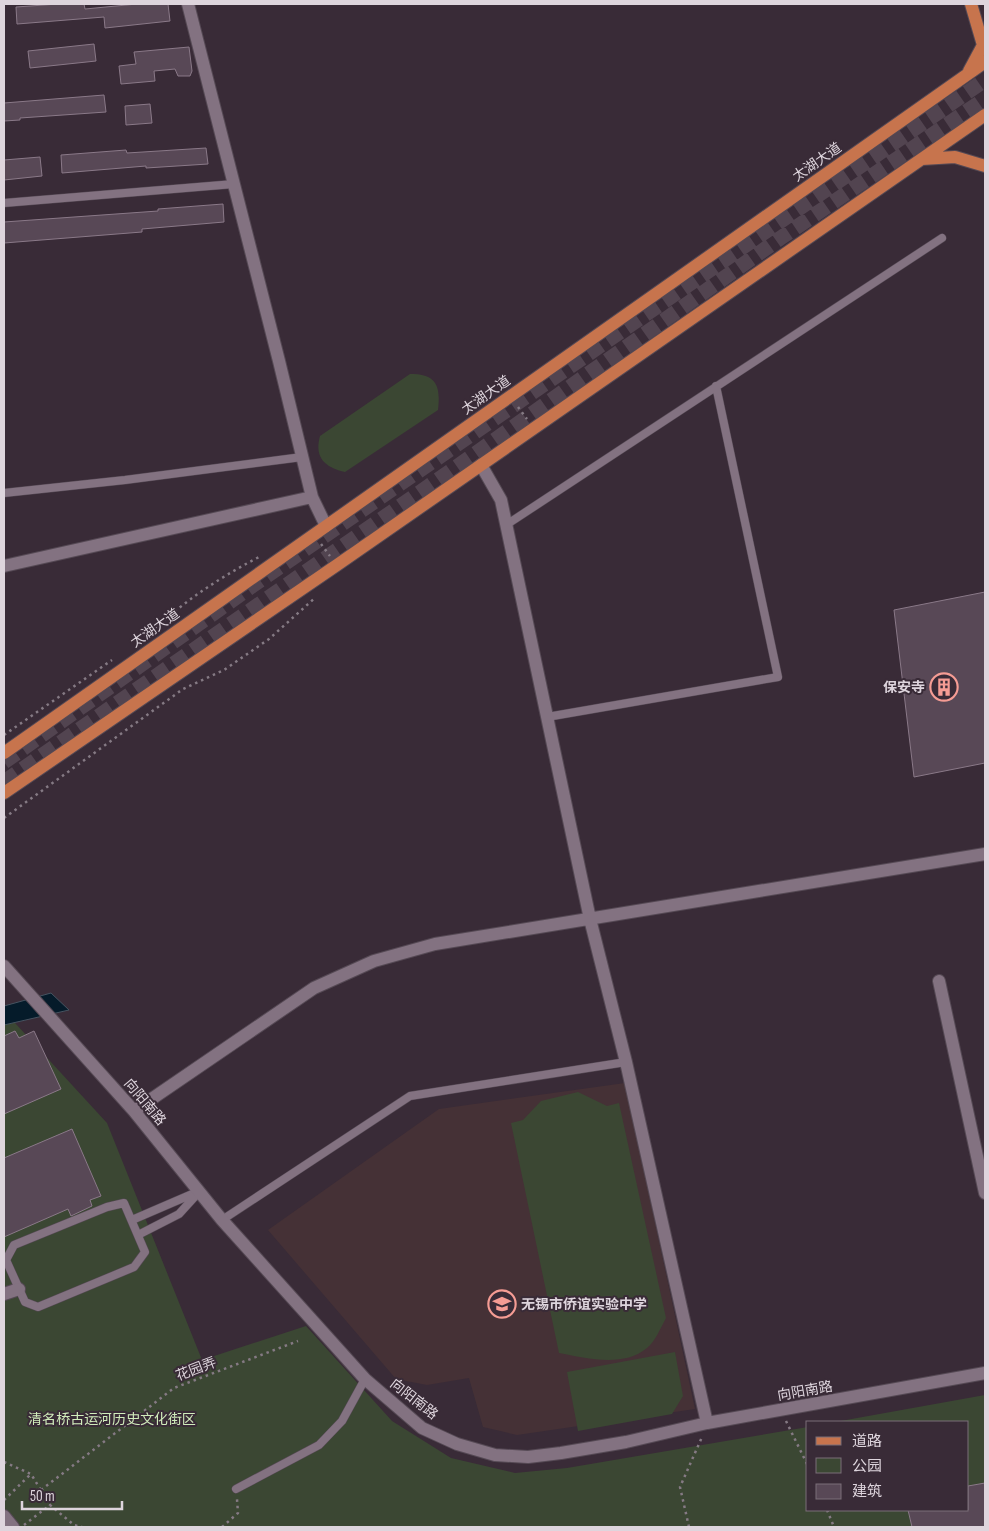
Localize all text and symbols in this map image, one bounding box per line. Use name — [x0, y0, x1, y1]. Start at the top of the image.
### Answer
street label: 太湖大道 — [789, 139, 845, 185]
street label: 太湖大道 — [458, 372, 514, 418]
street label: 太湖大道 — [127, 605, 183, 651]
building icon: 保安寺 — [929, 672, 959, 702]
place label: 保安寺 — [883, 679, 925, 696]
street label: 向阳南路 — [120, 1075, 170, 1129]
school or university icon: 无锡市侨谊实验中学 — [487, 1289, 517, 1319]
place label: 无锡市侨谊实验中学 — [521, 1296, 647, 1313]
street label: 花园弄 — [173, 1354, 219, 1384]
street label: 向阳南路 — [387, 1375, 441, 1423]
street label: 向阳南路 — [776, 1378, 834, 1404]
park label: 清名桥古运河历史文化街区 — [28, 1411, 196, 1428]
legend — [806, 1421, 969, 1511]
text: 道路 — [852, 1432, 882, 1451]
text: 公园 — [852, 1457, 882, 1476]
scale bar — [22, 1478, 122, 1510]
text: 建筑 — [852, 1482, 882, 1501]
text: 50 m — [30, 1487, 55, 1506]

